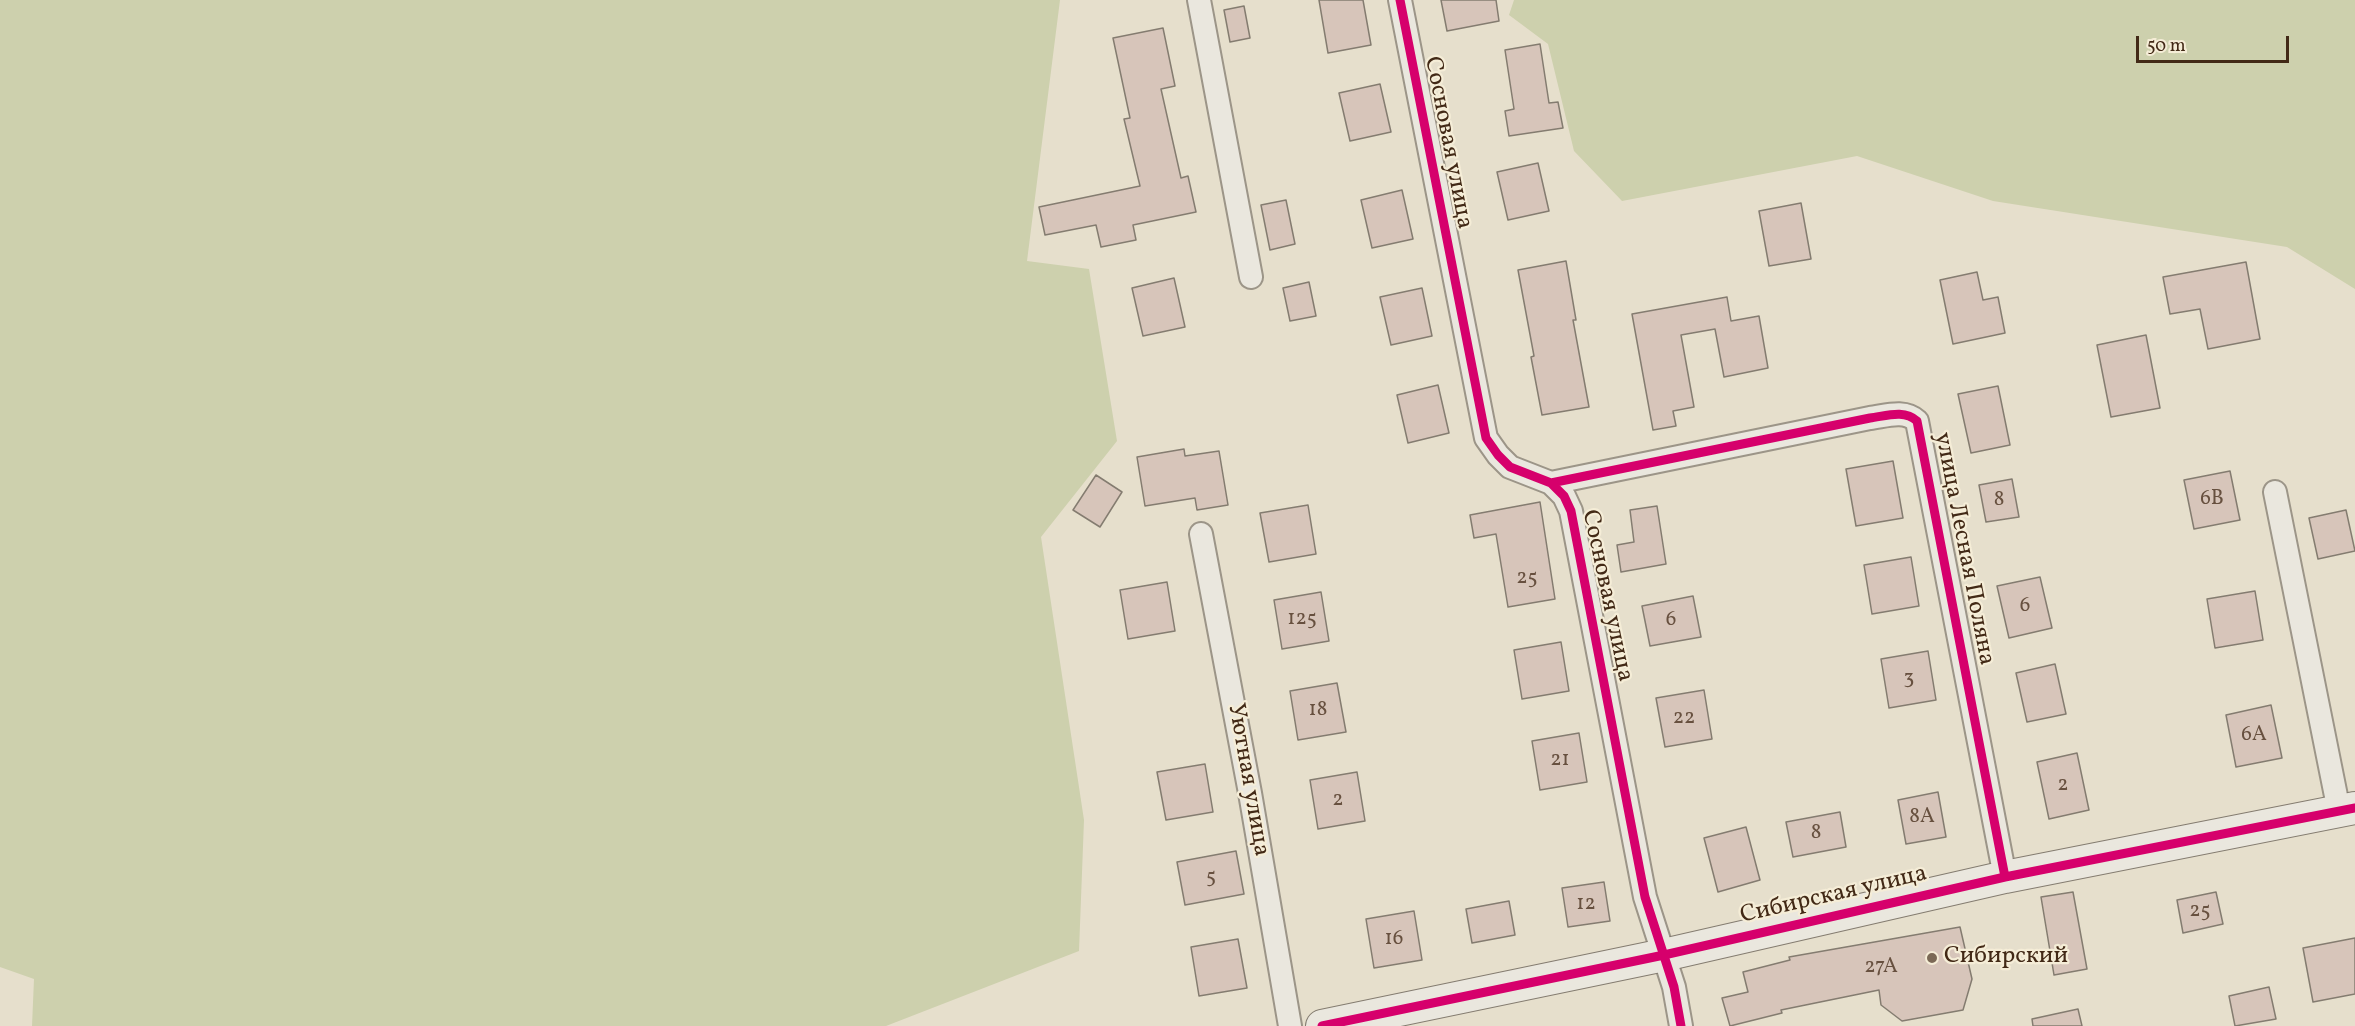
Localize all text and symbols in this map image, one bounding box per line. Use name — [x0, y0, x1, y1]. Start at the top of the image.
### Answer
scale bar — [2139, 24, 2292, 62]
text: 50 m — [2147, 34, 2186, 59]
street label: Сосновая улица — [1416, 54, 1478, 232]
street label: улица Лесная Поляна — [1926, 430, 2000, 668]
house number: 6В — [2200, 487, 2224, 513]
house number: 8 — [1994, 488, 2004, 514]
street label: Сосновая улица — [1574, 508, 1638, 684]
house number: 25 — [1516, 566, 1538, 592]
house number: 6 — [2020, 594, 2030, 620]
house number: 125 — [1287, 607, 1317, 633]
house number: 6 — [1666, 608, 1676, 634]
house number: 3 — [1904, 666, 1914, 692]
house number: 18 — [1309, 698, 1327, 724]
street label: Уютная улица — [1219, 701, 1275, 859]
house number: 22 — [1673, 706, 1695, 732]
house number: 6А — [2241, 723, 2267, 749]
house number: 21 — [1550, 748, 1570, 774]
house number: 2 — [2057, 773, 2069, 799]
house number: 2 — [1332, 788, 1344, 814]
house number: 8А — [1909, 805, 1935, 831]
house number: 8 — [1811, 821, 1821, 847]
street label: Сибирская улица — [1738, 860, 1930, 932]
house number: 5 — [1206, 865, 1216, 891]
house number: 12 — [1576, 892, 1596, 918]
house number: 25 — [2189, 899, 2211, 925]
house number: 16 — [1385, 927, 1403, 953]
place label: Сибирский — [1944, 944, 2068, 972]
marker: Сибирский — [1925, 951, 1939, 965]
house number: 27А — [1864, 955, 1898, 981]

